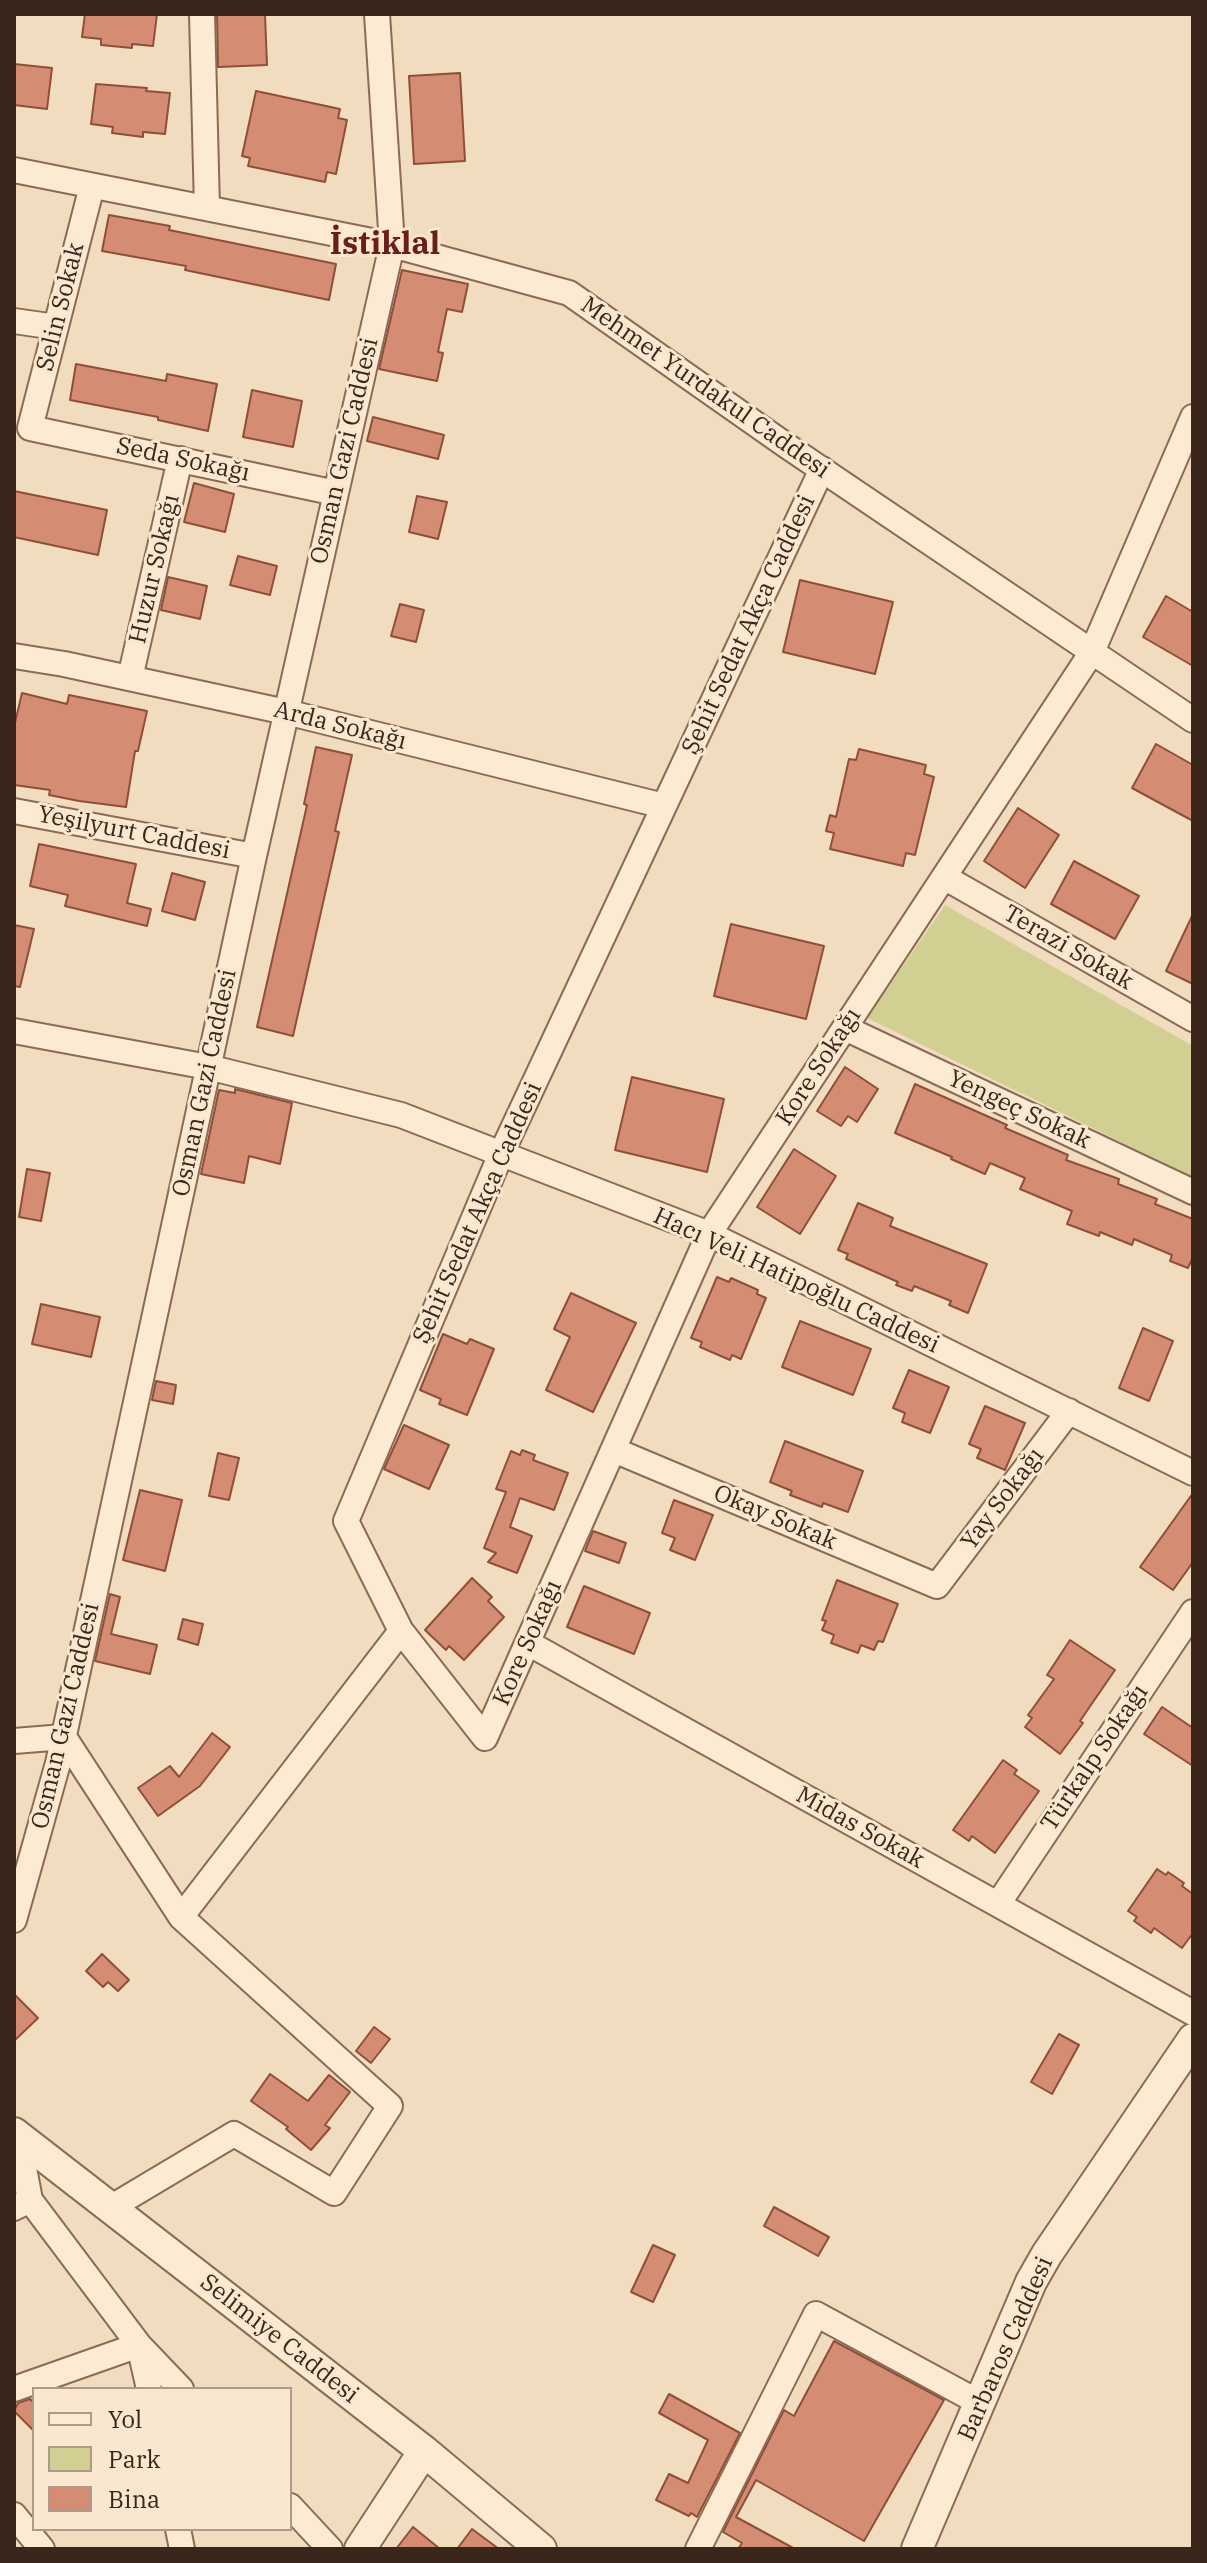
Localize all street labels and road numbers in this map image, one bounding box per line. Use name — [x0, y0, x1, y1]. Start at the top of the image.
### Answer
street label: Selin Sokak — [31, 240, 91, 374]
street label: Mehmet Yurdakul Caddesi — [575, 291, 835, 485]
street label: Osman Gazi Caddesi — [305, 335, 385, 567]
street label: Seda Sokağı — [114, 432, 252, 488]
street label: Şehit Sedat Akça Caddesi — [676, 491, 822, 759]
street label: Huzur Sokağı — [124, 492, 186, 646]
street label: Arda Sokağı — [271, 696, 409, 756]
street label: Yeşilyurt Caddesi — [35, 800, 233, 866]
street label: Terazi Sokak — [998, 899, 1138, 997]
street label: Osman Gazi Caddesi — [167, 967, 243, 1199]
street label: Kore Sokağı — [770, 1003, 868, 1131]
street label: Yengeç Sokak — [943, 1064, 1095, 1156]
street label: Şehit Sedat Akça Caddesi — [407, 1078, 549, 1348]
street label: Hacı Veli Hatipoğlu Caddesi — [648, 1202, 944, 1360]
street label: Yay Sokağı — [955, 1442, 1051, 1556]
street label: Okay Sokak — [709, 1479, 841, 1557]
street label: Kore Sokağı — [488, 1576, 568, 1710]
street label: Osman Gazi Caddesi — [26, 1600, 106, 1832]
street label: Türkalp Sokağı — [1035, 1679, 1155, 1837]
street label: Midas Sokak — [791, 1781, 929, 1875]
street label: Barbaros Caddesi — [952, 2252, 1060, 2446]
street label: Selimiye Caddesi — [194, 2268, 364, 2410]

